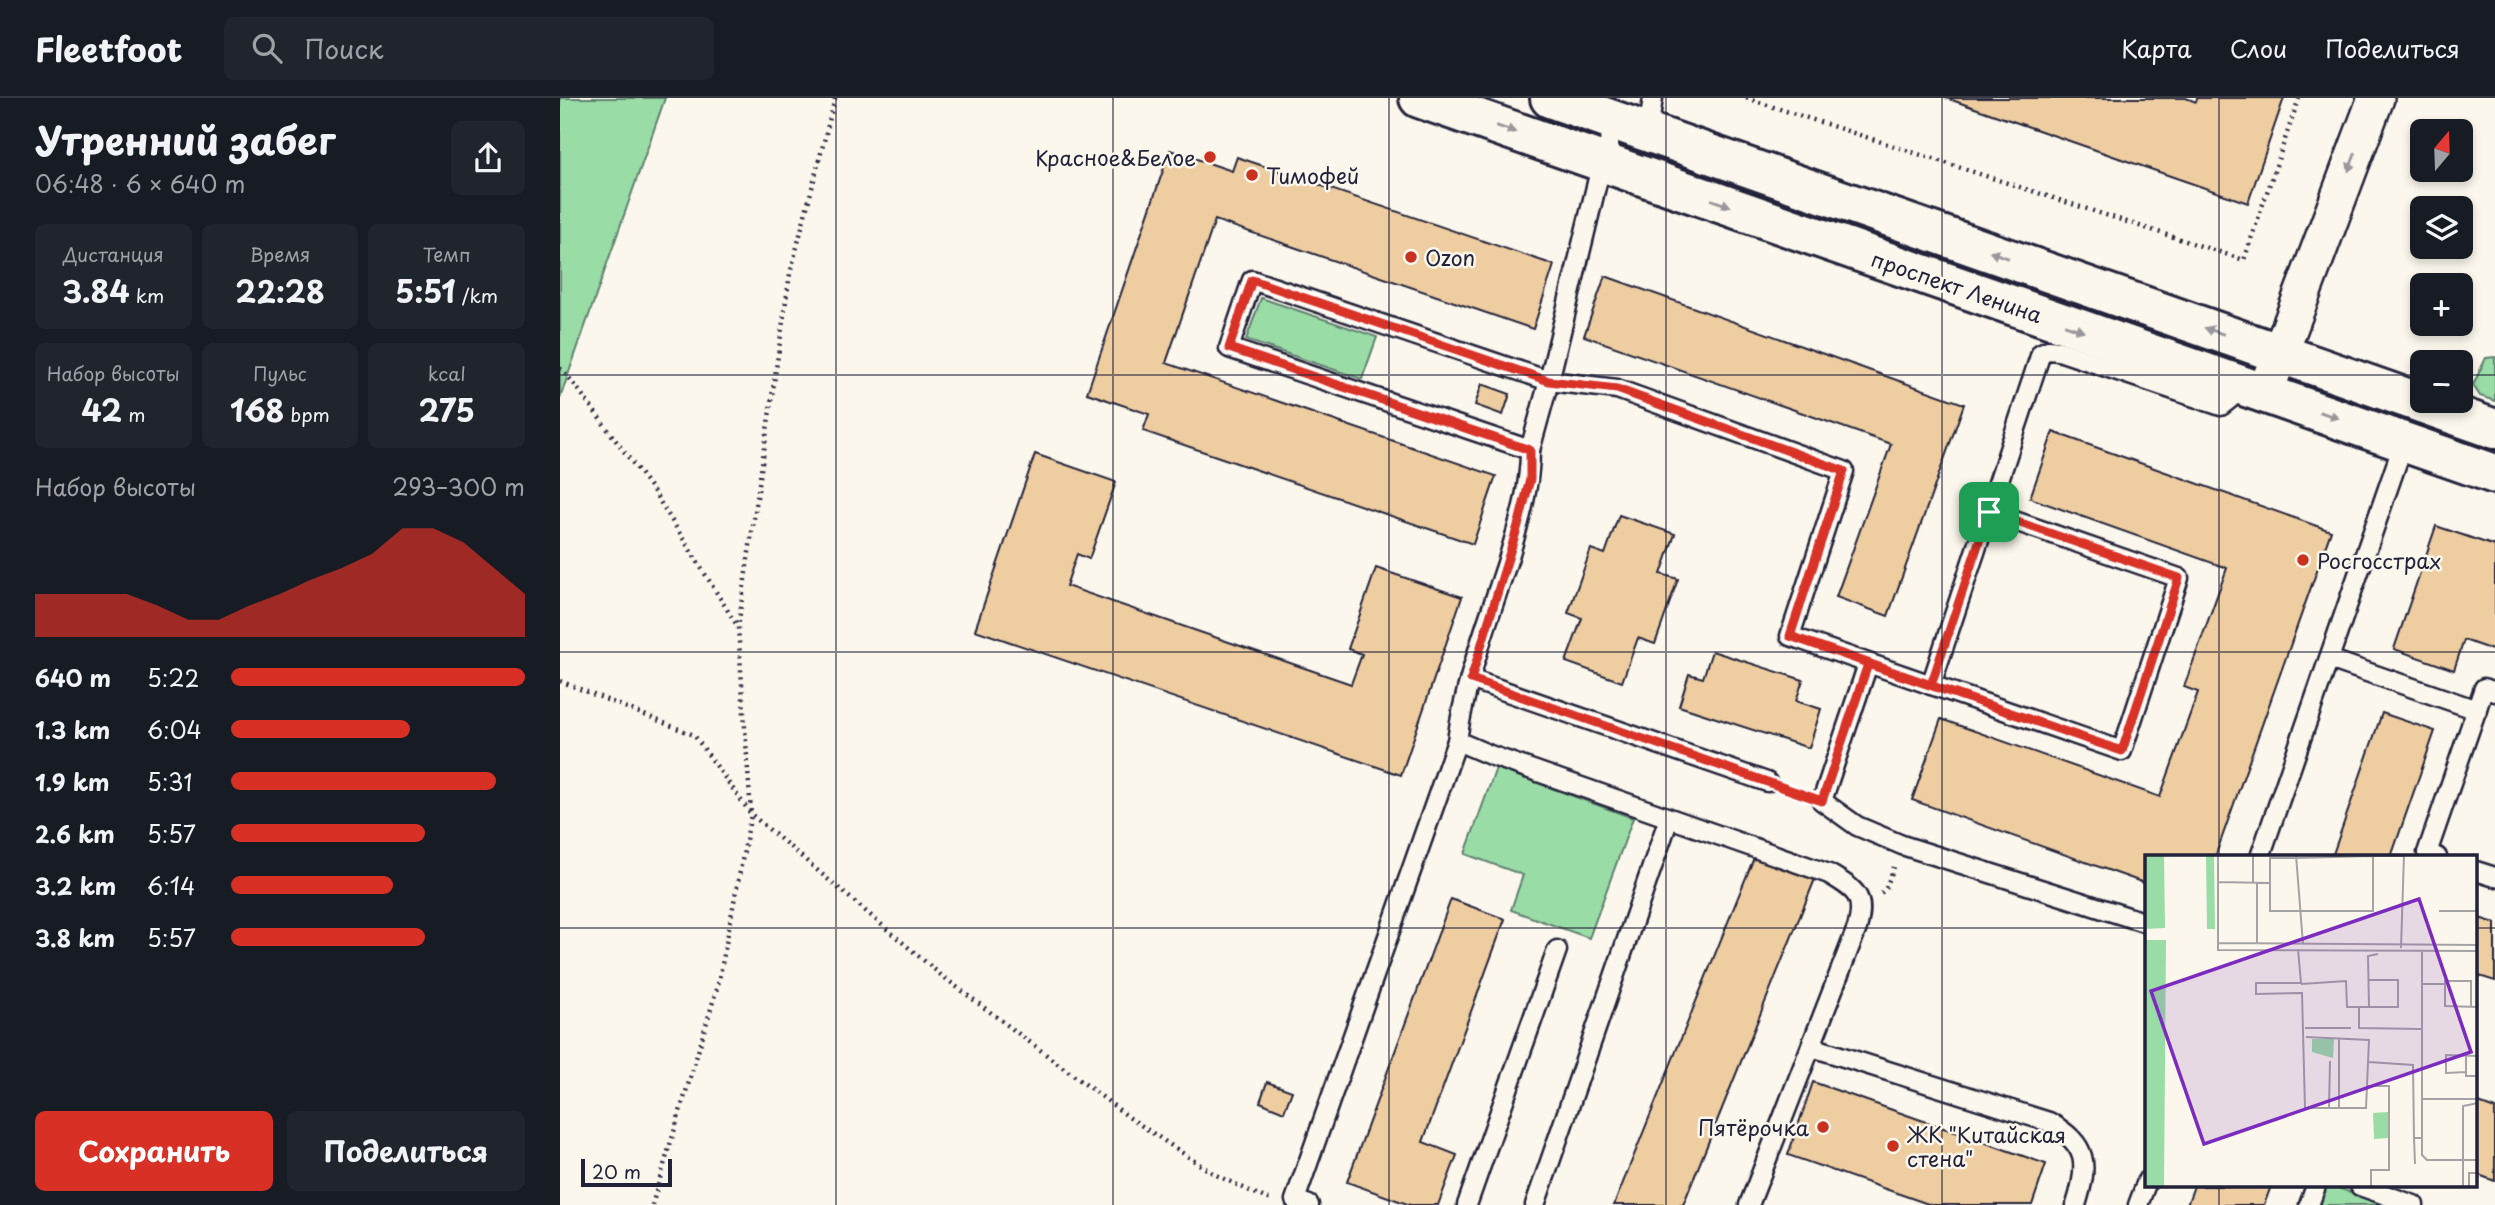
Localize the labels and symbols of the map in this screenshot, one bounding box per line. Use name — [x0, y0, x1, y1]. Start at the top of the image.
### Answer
north arrow — [2410, 119, 2473, 182]
one-way arrow — [1496, 124, 1517, 135]
place label: Красное&Белое — [1035, 141, 1196, 173]
marker: Красное&Белое — [1202, 149, 1218, 165]
one-way arrow — [2346, 151, 2357, 172]
place label: Тимофей — [1266, 159, 1359, 191]
marker: Тимофей — [1244, 167, 1260, 183]
one-way arrow — [1711, 198, 1732, 209]
place label: Ozon — [1425, 241, 1475, 273]
street label: проспект Ленина — [1867, 242, 2047, 330]
marker: Ozon — [1403, 249, 1419, 265]
one-way arrow — [1989, 249, 2010, 260]
one-way arrow — [2064, 323, 2085, 334]
one-way arrow — [2203, 325, 2224, 336]
one-way arrow — [2319, 410, 2340, 421]
pin — [1959, 482, 2019, 542]
place label: Росгосстрах — [2317, 544, 2441, 576]
marker: Росгосстрах — [2295, 552, 2311, 568]
inset map — [2145, 855, 2478, 1188]
place label: Пятёрочка — [1698, 1111, 1810, 1143]
place label: ЖК "Китайская стена" — [1906, 1118, 2066, 1174]
marker: Пятёрочка — [1815, 1119, 1831, 1135]
marker: ЖК "Китайская стена" — [1885, 1138, 1901, 1154]
scale bar — [581, 1156, 672, 1188]

